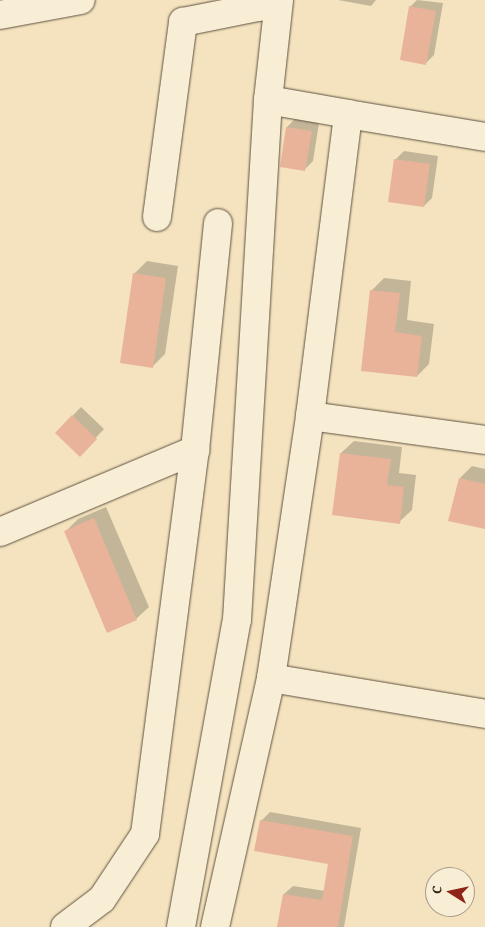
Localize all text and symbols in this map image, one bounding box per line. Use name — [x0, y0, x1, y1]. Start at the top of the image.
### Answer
north arrow — [425, 867, 475, 917]
text: С — [426, 884, 447, 895]

